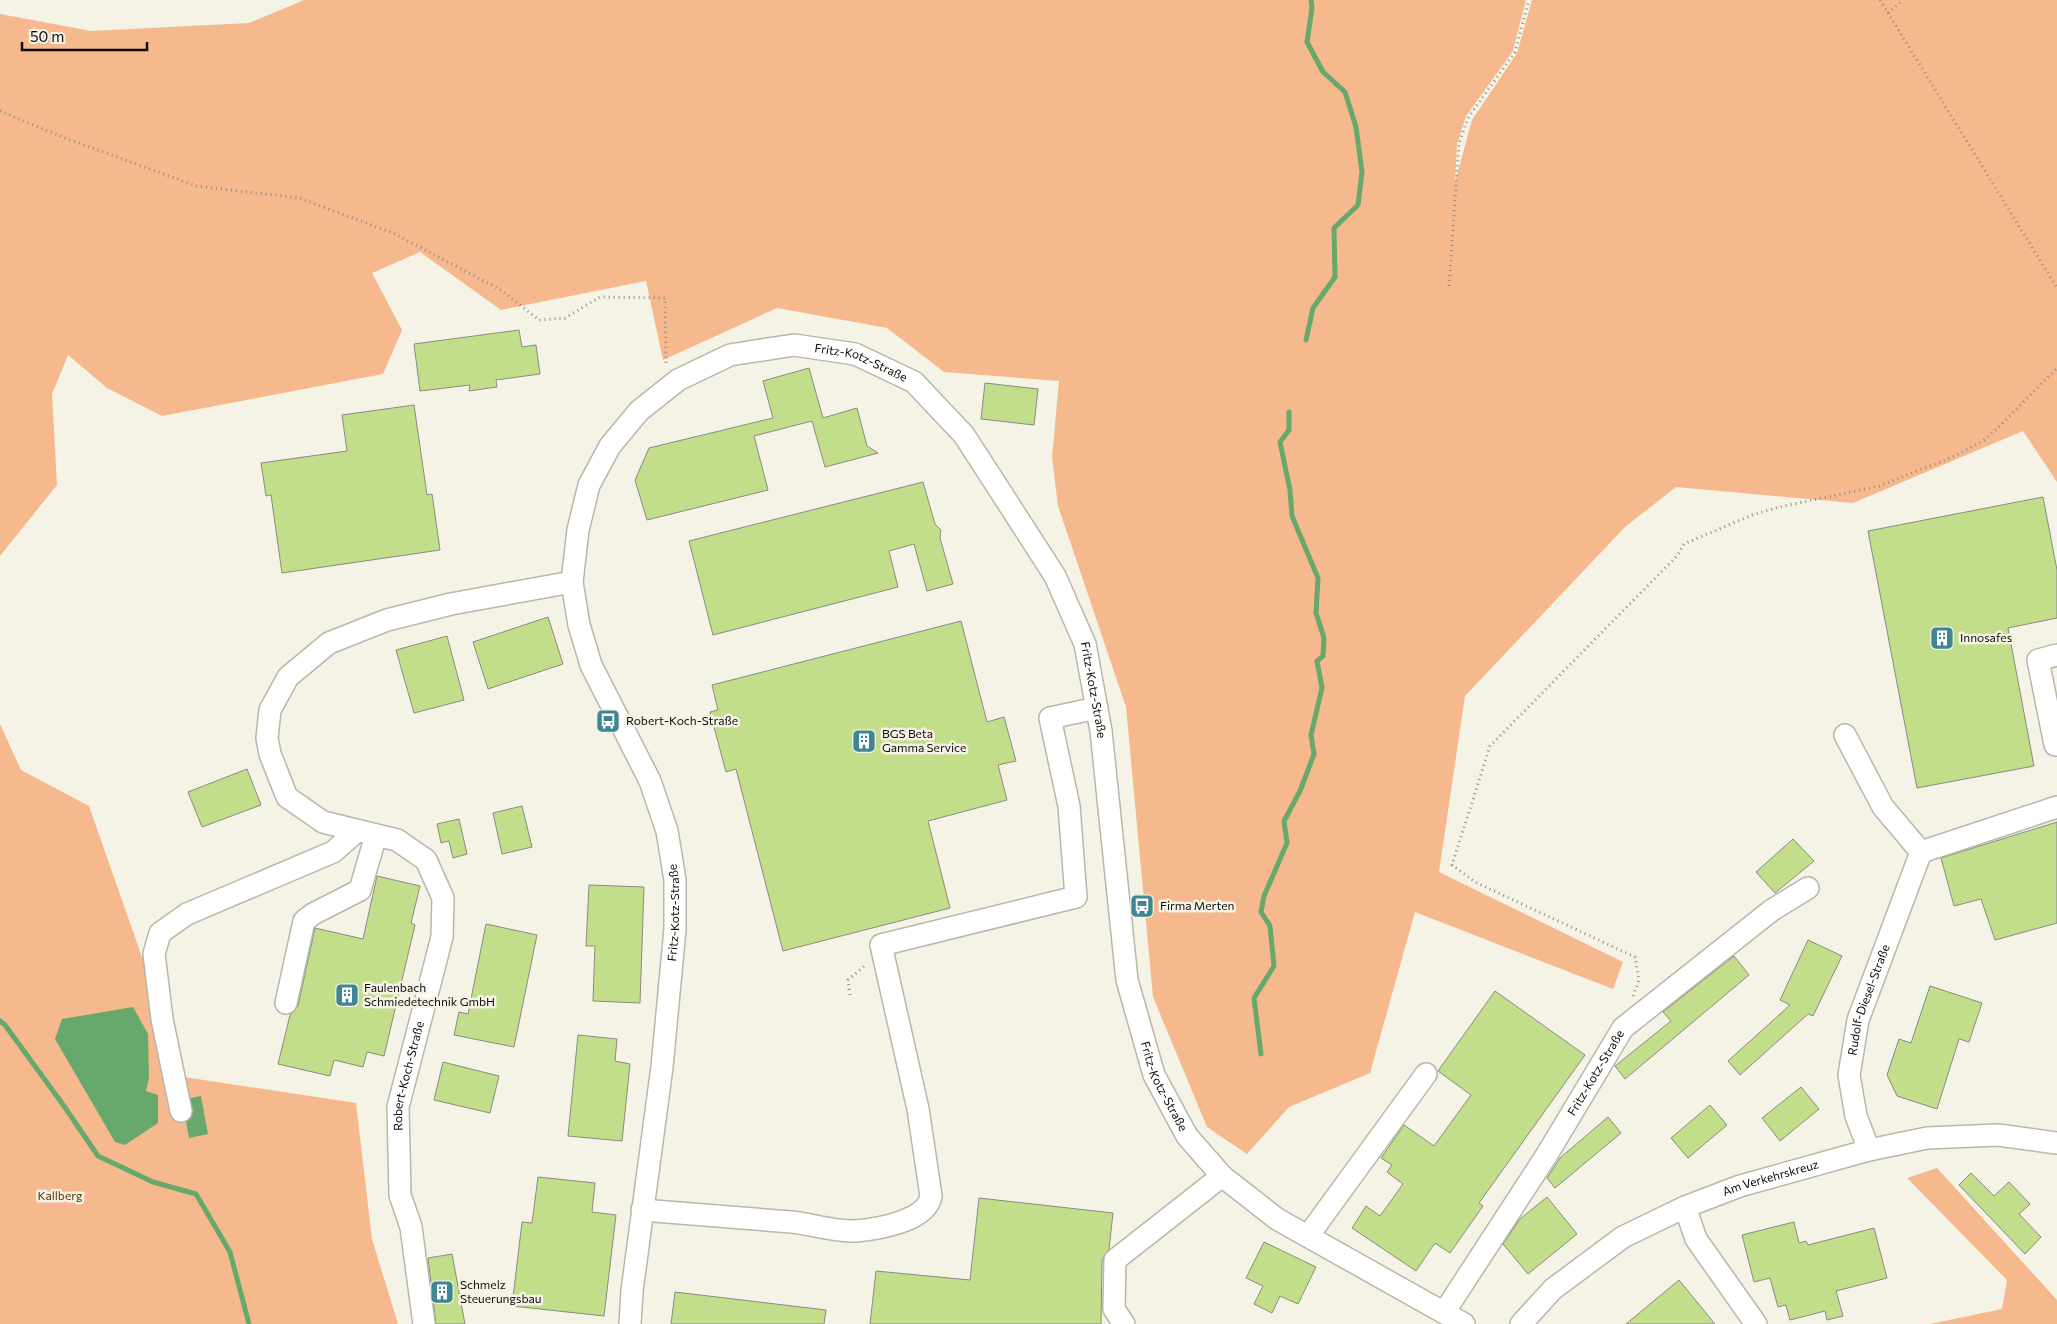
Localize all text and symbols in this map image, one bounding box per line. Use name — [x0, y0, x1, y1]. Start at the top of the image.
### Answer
scale bar — [22, 20, 148, 52]
text: 50 m — [30, 27, 64, 45]
street label: Fritz-Kotz-Straße — [814, 340, 910, 384]
building icon: Innosafes — [1929, 625, 1955, 651]
place label: Innosafes — [1960, 630, 2012, 644]
street label: Fritz-Kotz-Straße — [1079, 640, 1110, 739]
bus stop icon: Robert-Koch-Straße — [595, 708, 621, 734]
place label: Robert-Koch-Straße — [626, 713, 738, 727]
place label: BGS Beta Gamma Service — [882, 726, 966, 754]
building icon: BGS Beta Gamma Service — [851, 728, 877, 754]
street label: Fritz-Kotz-Straße — [664, 863, 681, 962]
bus stop icon: Firma Merten — [1129, 893, 1155, 919]
place label: Firma Merten — [1160, 898, 1234, 912]
street label: Rudolf-Diesel-Straße — [1844, 942, 1892, 1056]
place label: Faulenbach Schmiedetechnik GmbH — [364, 980, 495, 1008]
building icon: Faulenbach Schmiedetechnik GmbH — [334, 982, 360, 1008]
street label: Robert-Koch-Straße — [390, 1019, 426, 1131]
street label: Fritz-Kotz-Straße — [1564, 1027, 1626, 1118]
street label: Fritz-Kotz-Straße — [1139, 1039, 1191, 1133]
street label: Am Verkehrskreuz — [1720, 1156, 1820, 1198]
park label: Kallberg — [37, 1188, 83, 1202]
place label: Schmelz Steuerungsbau — [460, 1277, 542, 1305]
building icon: Schmelz Steuerungsbau — [429, 1279, 455, 1305]

